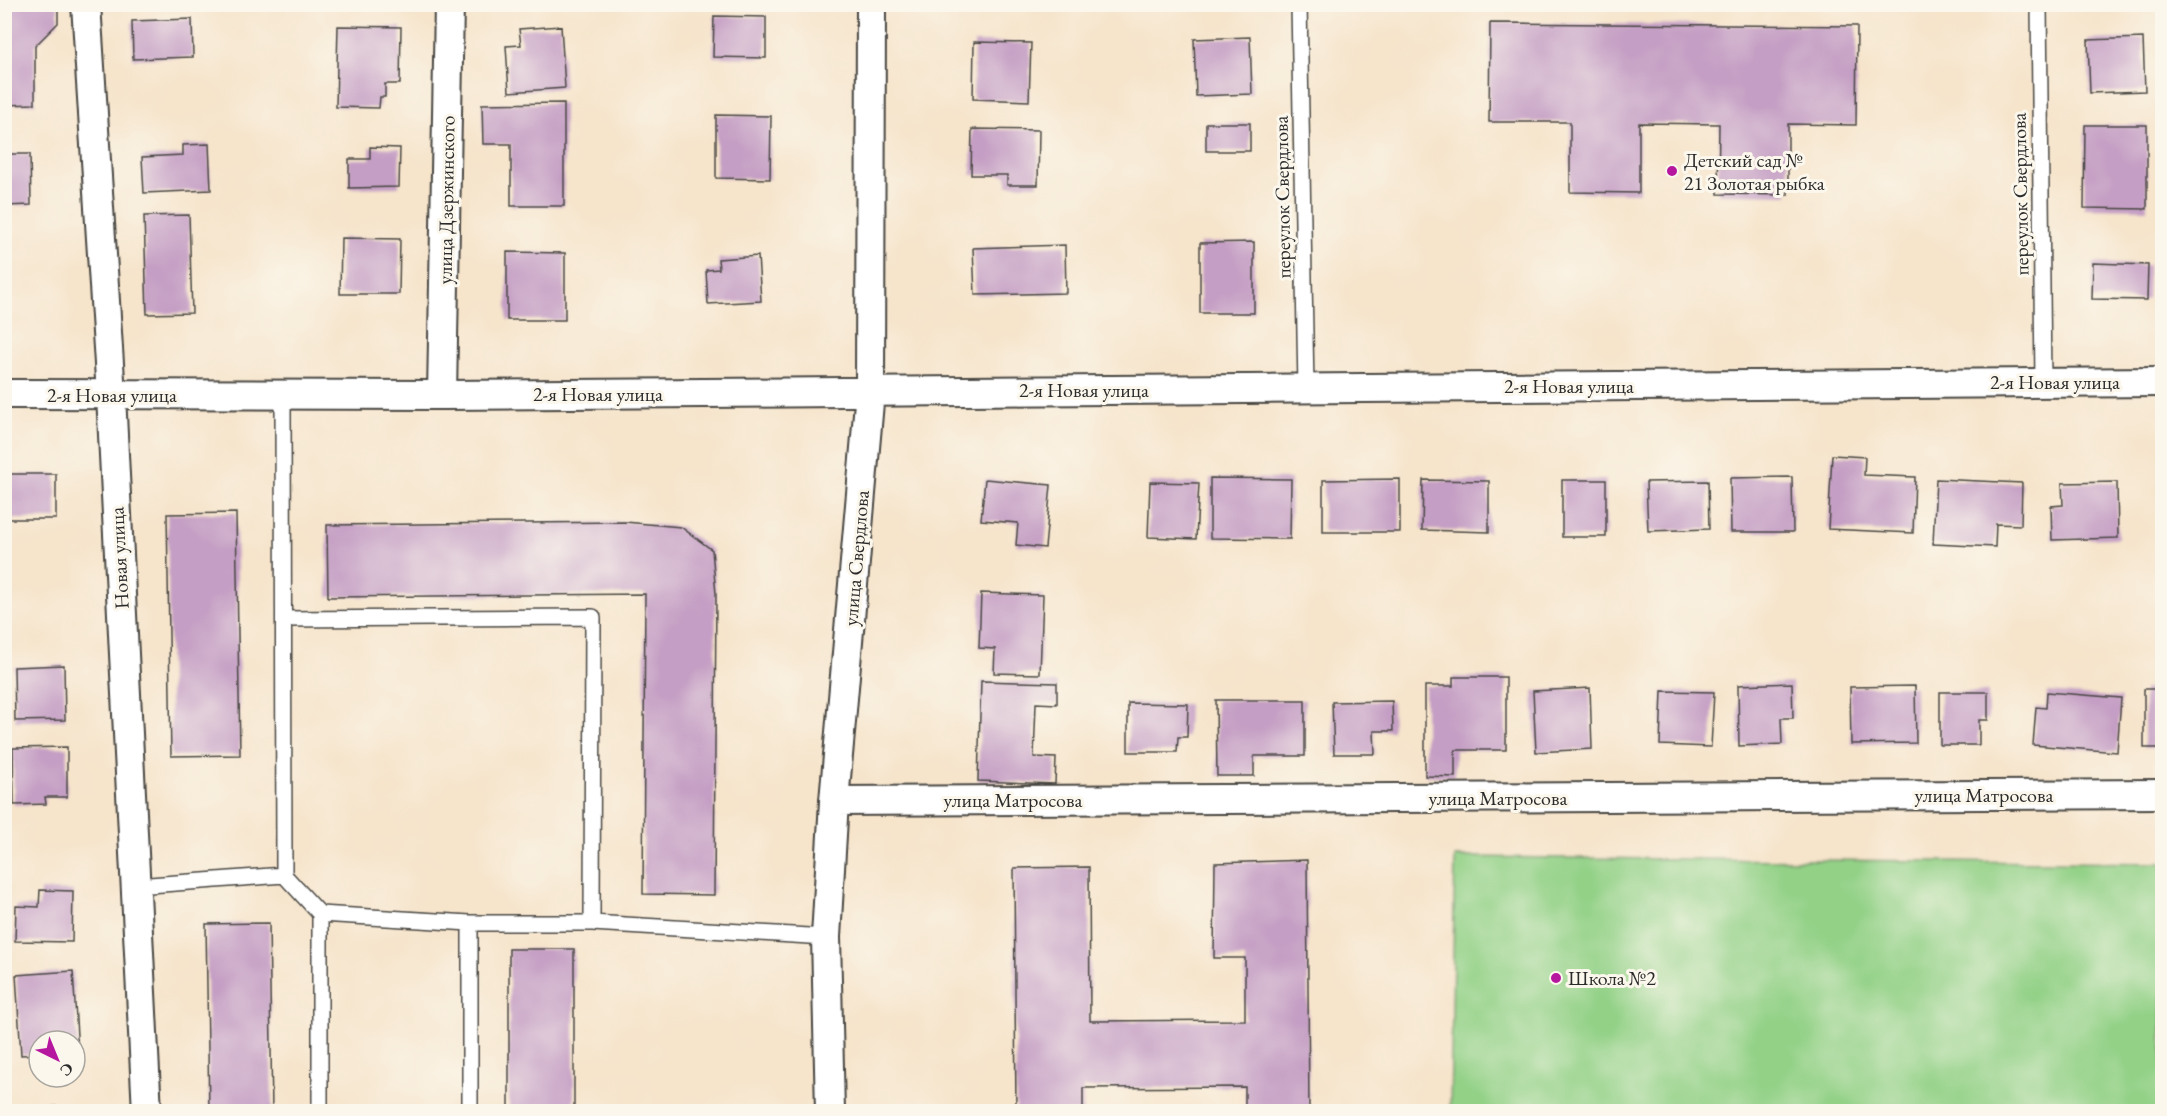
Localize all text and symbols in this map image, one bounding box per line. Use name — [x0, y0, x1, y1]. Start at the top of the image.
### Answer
street label: переулок Свердлова — [2006, 112, 2034, 276]
street label: улица Дзержинского — [432, 115, 460, 285]
street label: переулок Свердлова — [1268, 115, 1296, 279]
place label: Детский сад № 21 Золотая рыбка — [1684, 147, 1825, 196]
marker: Детский сад № 21 Золотая рыбка — [1665, 164, 1679, 178]
street label: 2-я Новая улица — [1990, 369, 2120, 395]
street label: 2-я Новая улица — [1504, 373, 1634, 399]
street label: 2-я Новая улица — [1019, 377, 1149, 403]
street label: 2-я Новая улица — [533, 381, 663, 407]
street label: 2-я Новая улица — [47, 382, 177, 408]
street label: улица Свердлова — [837, 489, 875, 627]
street label: Новая улица — [103, 506, 135, 610]
street label: улица Матросова — [1915, 782, 2053, 808]
street label: улица Матросова — [1429, 785, 1567, 811]
street label: улица Матросова — [944, 787, 1082, 813]
place label: Школа №2 — [1568, 965, 1656, 991]
marker: Школа №2 — [1549, 971, 1563, 985]
north arrow — [27, 1029, 87, 1089]
text: С — [56, 1058, 78, 1081]

